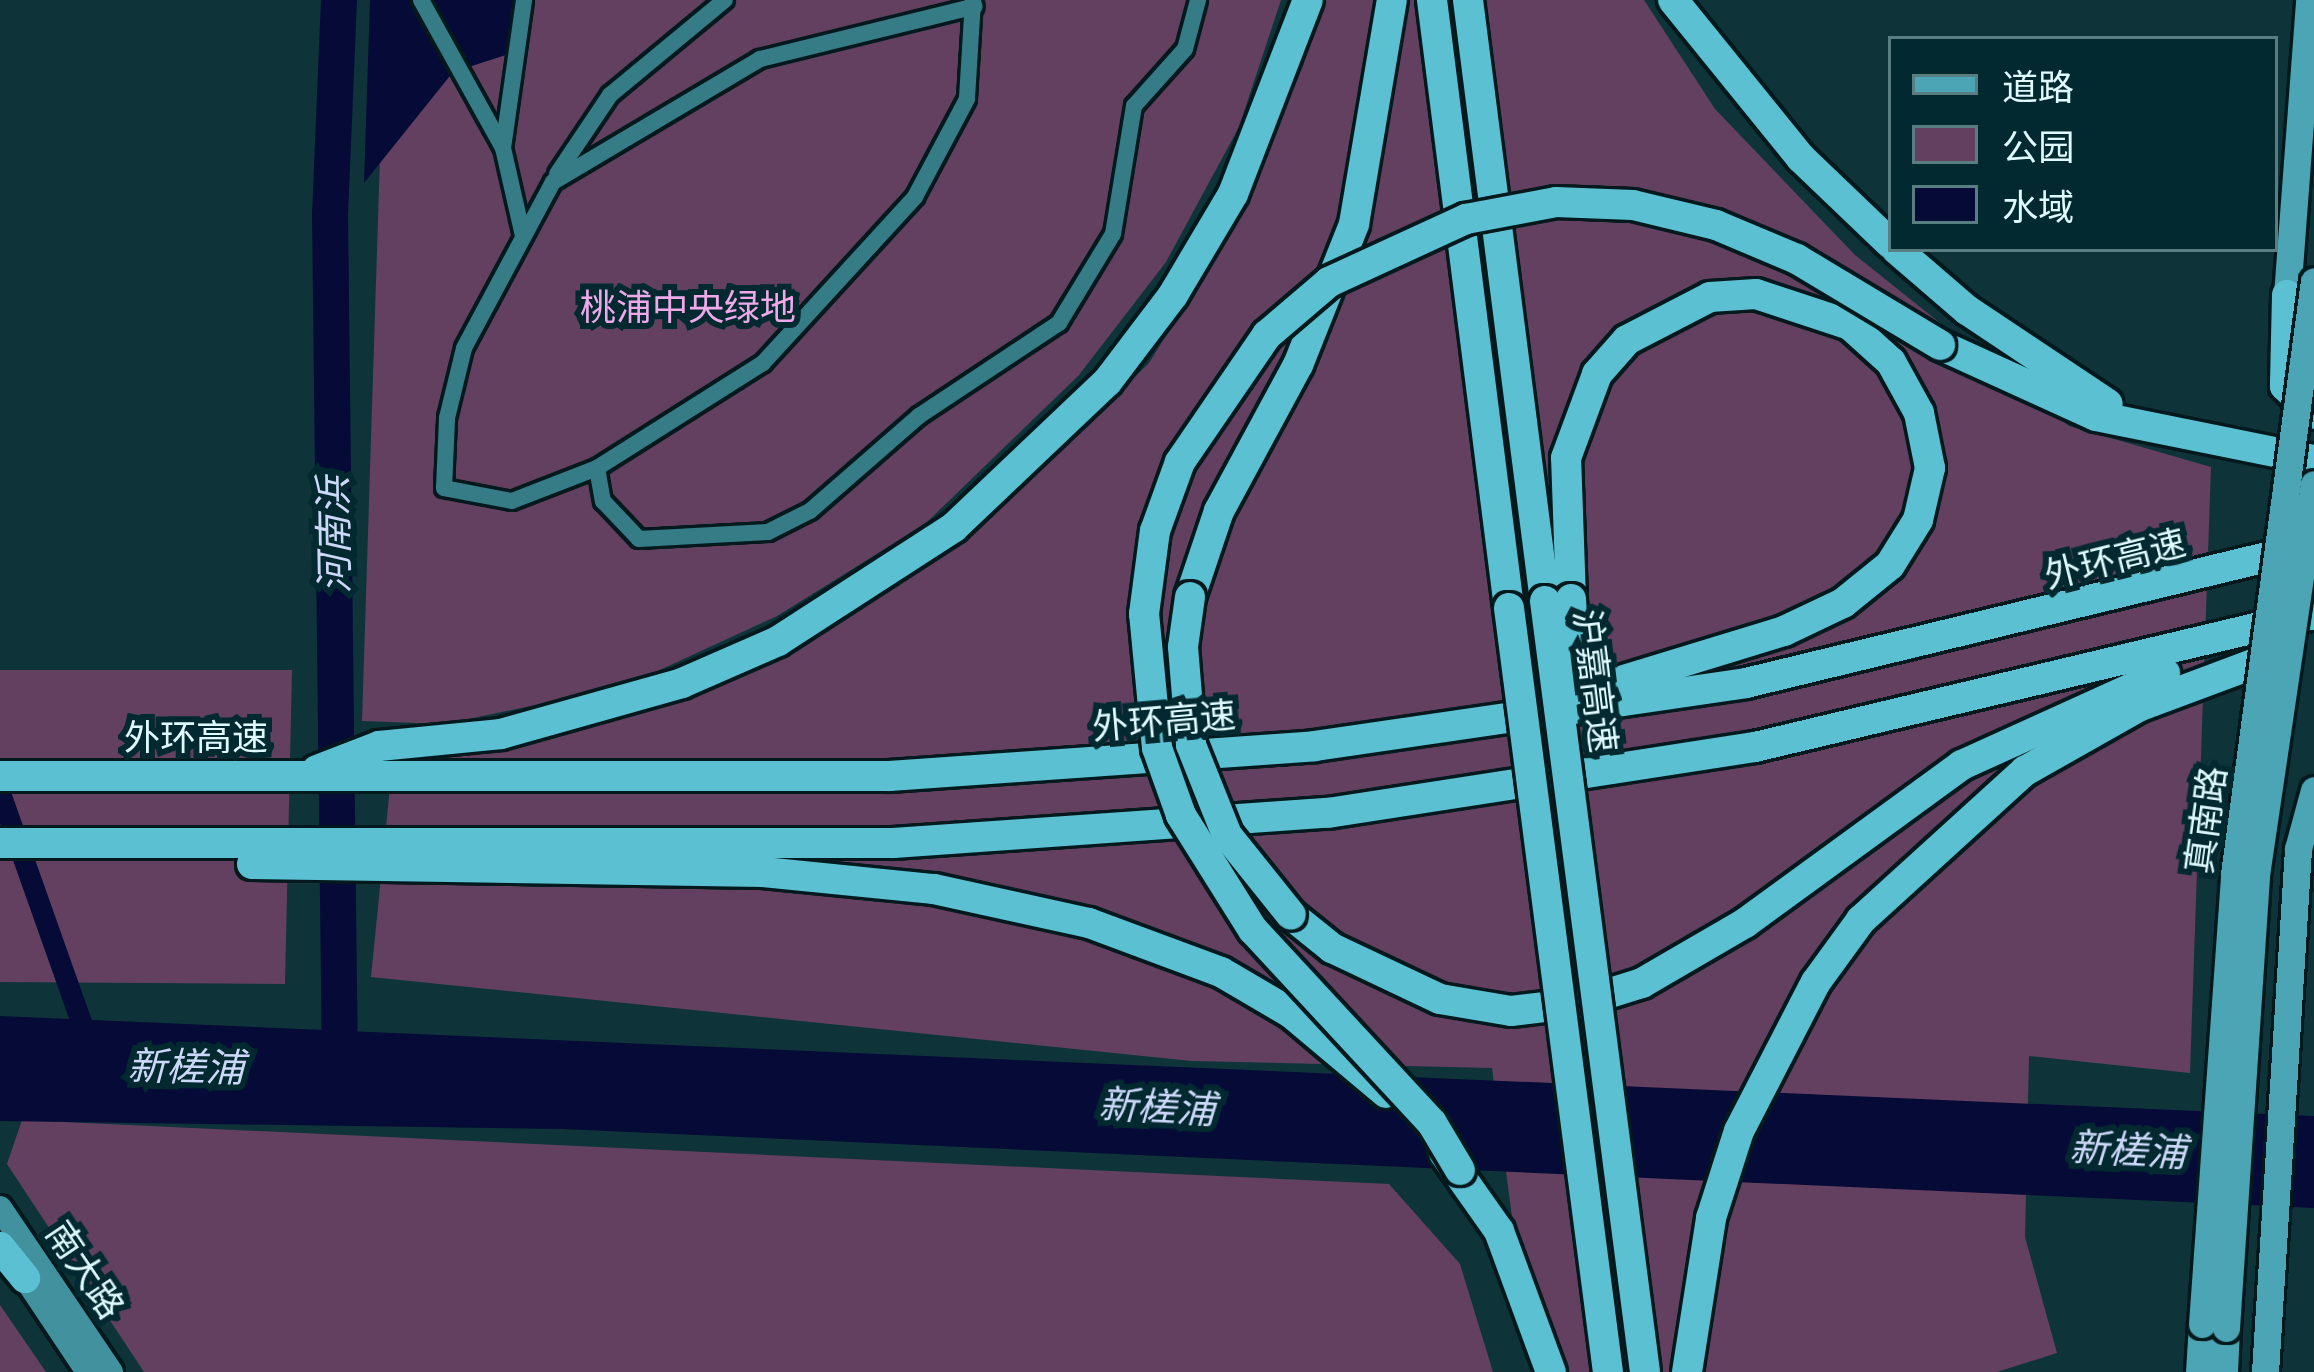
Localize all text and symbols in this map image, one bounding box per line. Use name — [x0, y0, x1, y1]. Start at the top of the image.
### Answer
legend — [1888, 36, 2278, 252]
text: 道路 — [2002, 66, 2074, 108]
text: 公园 — [2002, 126, 2074, 168]
text: 水域 — [2002, 186, 2074, 228]
park label: 桃浦中央绿地 — [580, 286, 796, 330]
water label: 河南浜 — [310, 476, 358, 594]
street label: 外环高速 — [2040, 521, 2190, 597]
street label: 沪嘉高速 — [1565, 607, 1625, 755]
street label: 外环高速 — [1090, 693, 1238, 749]
street label: 外环高速 — [124, 716, 268, 760]
street label: 真南路 — [2177, 764, 2235, 876]
water label: 新槎浦 — [127, 1043, 245, 1091]
water label: 新槎浦 — [1097, 1081, 1217, 1133]
water label: 新槎浦 — [2068, 1124, 2188, 1176]
street label: 南大路 — [37, 1213, 133, 1327]

